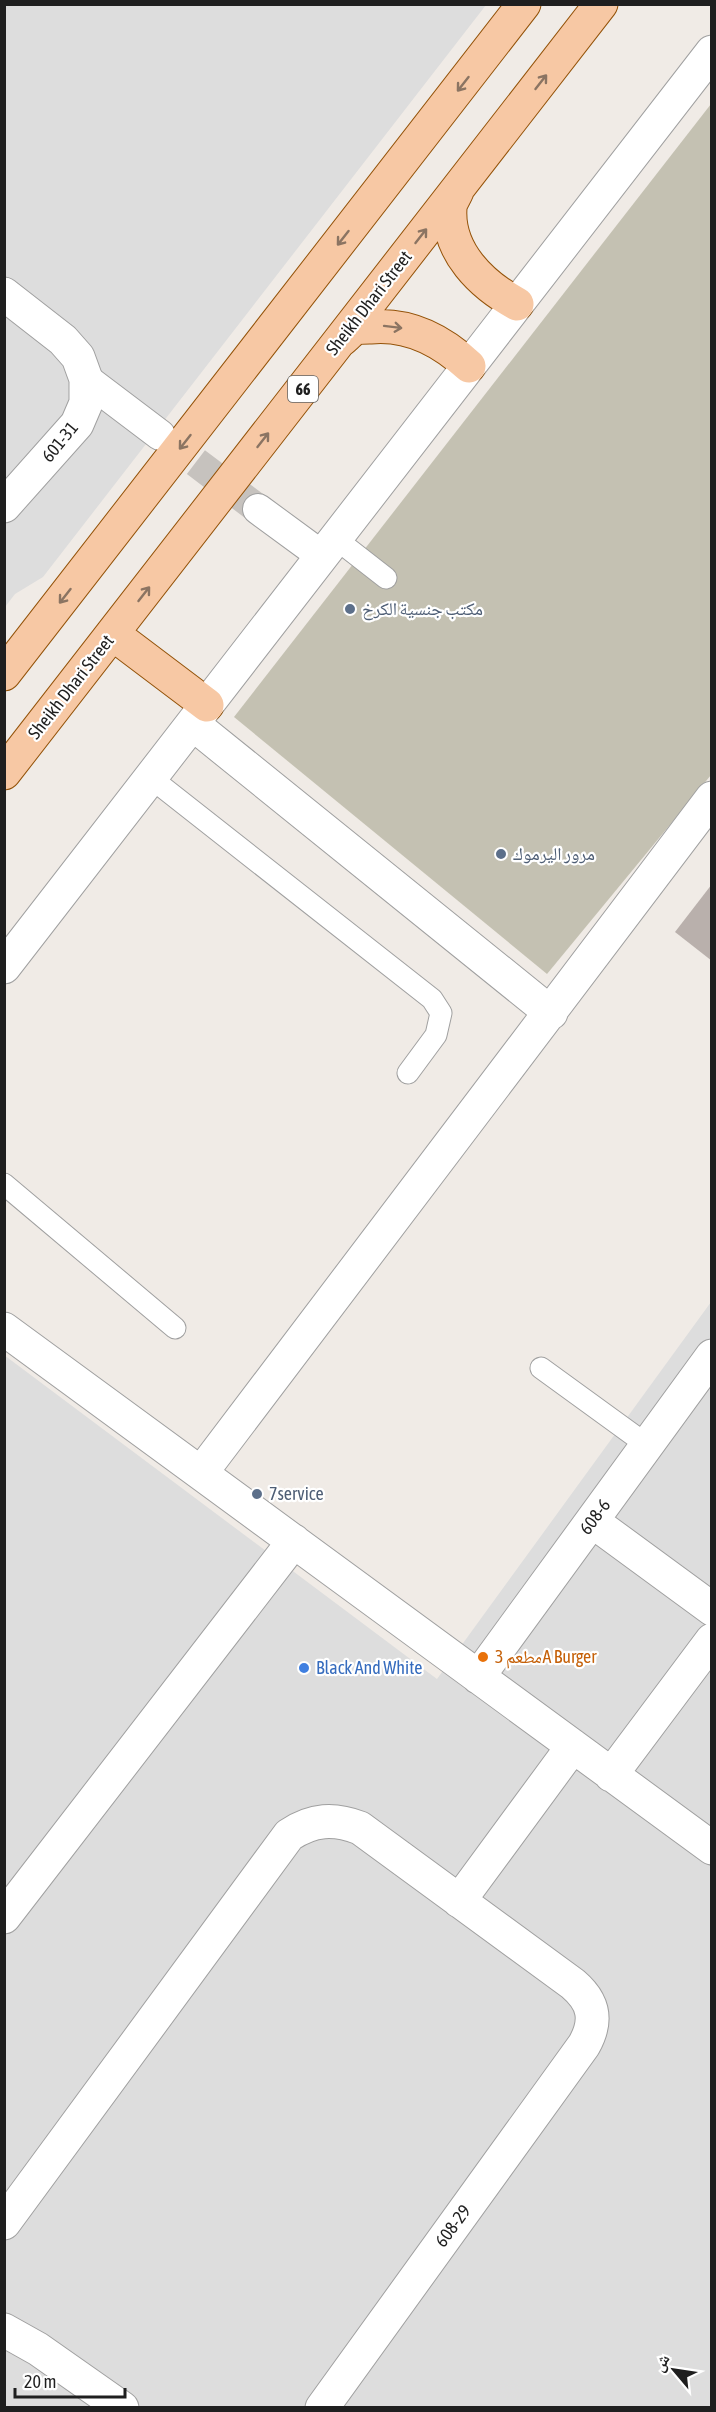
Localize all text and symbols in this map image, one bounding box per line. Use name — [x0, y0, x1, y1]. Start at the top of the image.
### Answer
one-way arrow — [534, 74, 547, 90]
one-way arrow — [456, 76, 469, 92]
one-way arrow — [415, 229, 428, 245]
one-way arrow — [337, 230, 350, 246]
street label: Sheikh Dhari Street — [321, 246, 416, 359]
one-way arrow — [383, 322, 403, 333]
road number: 66 — [288, 376, 318, 402]
street label: 601-31 — [37, 417, 82, 466]
one-way arrow — [257, 432, 270, 448]
one-way arrow — [178, 433, 191, 449]
one-way arrow — [137, 586, 150, 602]
one-way arrow — [59, 587, 72, 603]
place label: مكتب جنسية الكرخ — [362, 598, 483, 621]
marker: مكتب جنسية الكرخ — [343, 602, 357, 616]
street label: Sheikh Dhari Street — [23, 630, 118, 743]
place label: مرور اليرموك — [513, 843, 595, 864]
marker: مرور اليرموك — [494, 847, 508, 861]
place label: 7service — [269, 1483, 324, 1504]
marker: 7service — [250, 1487, 264, 1501]
street label: 608-6 — [575, 1495, 614, 1538]
place label: مطعم 3A Burger — [495, 1646, 597, 1669]
marker: مطعم 3A Burger — [476, 1650, 490, 1664]
place label: Black And White — [316, 1657, 422, 1678]
marker: Black And White — [297, 1661, 311, 1675]
street label: 608-29 — [430, 2201, 475, 2251]
north arrow — [644, 2340, 704, 2400]
text: ش — [649, 2351, 674, 2375]
scale bar — [15, 2361, 124, 2399]
text: 20 m — [24, 2371, 56, 2392]

